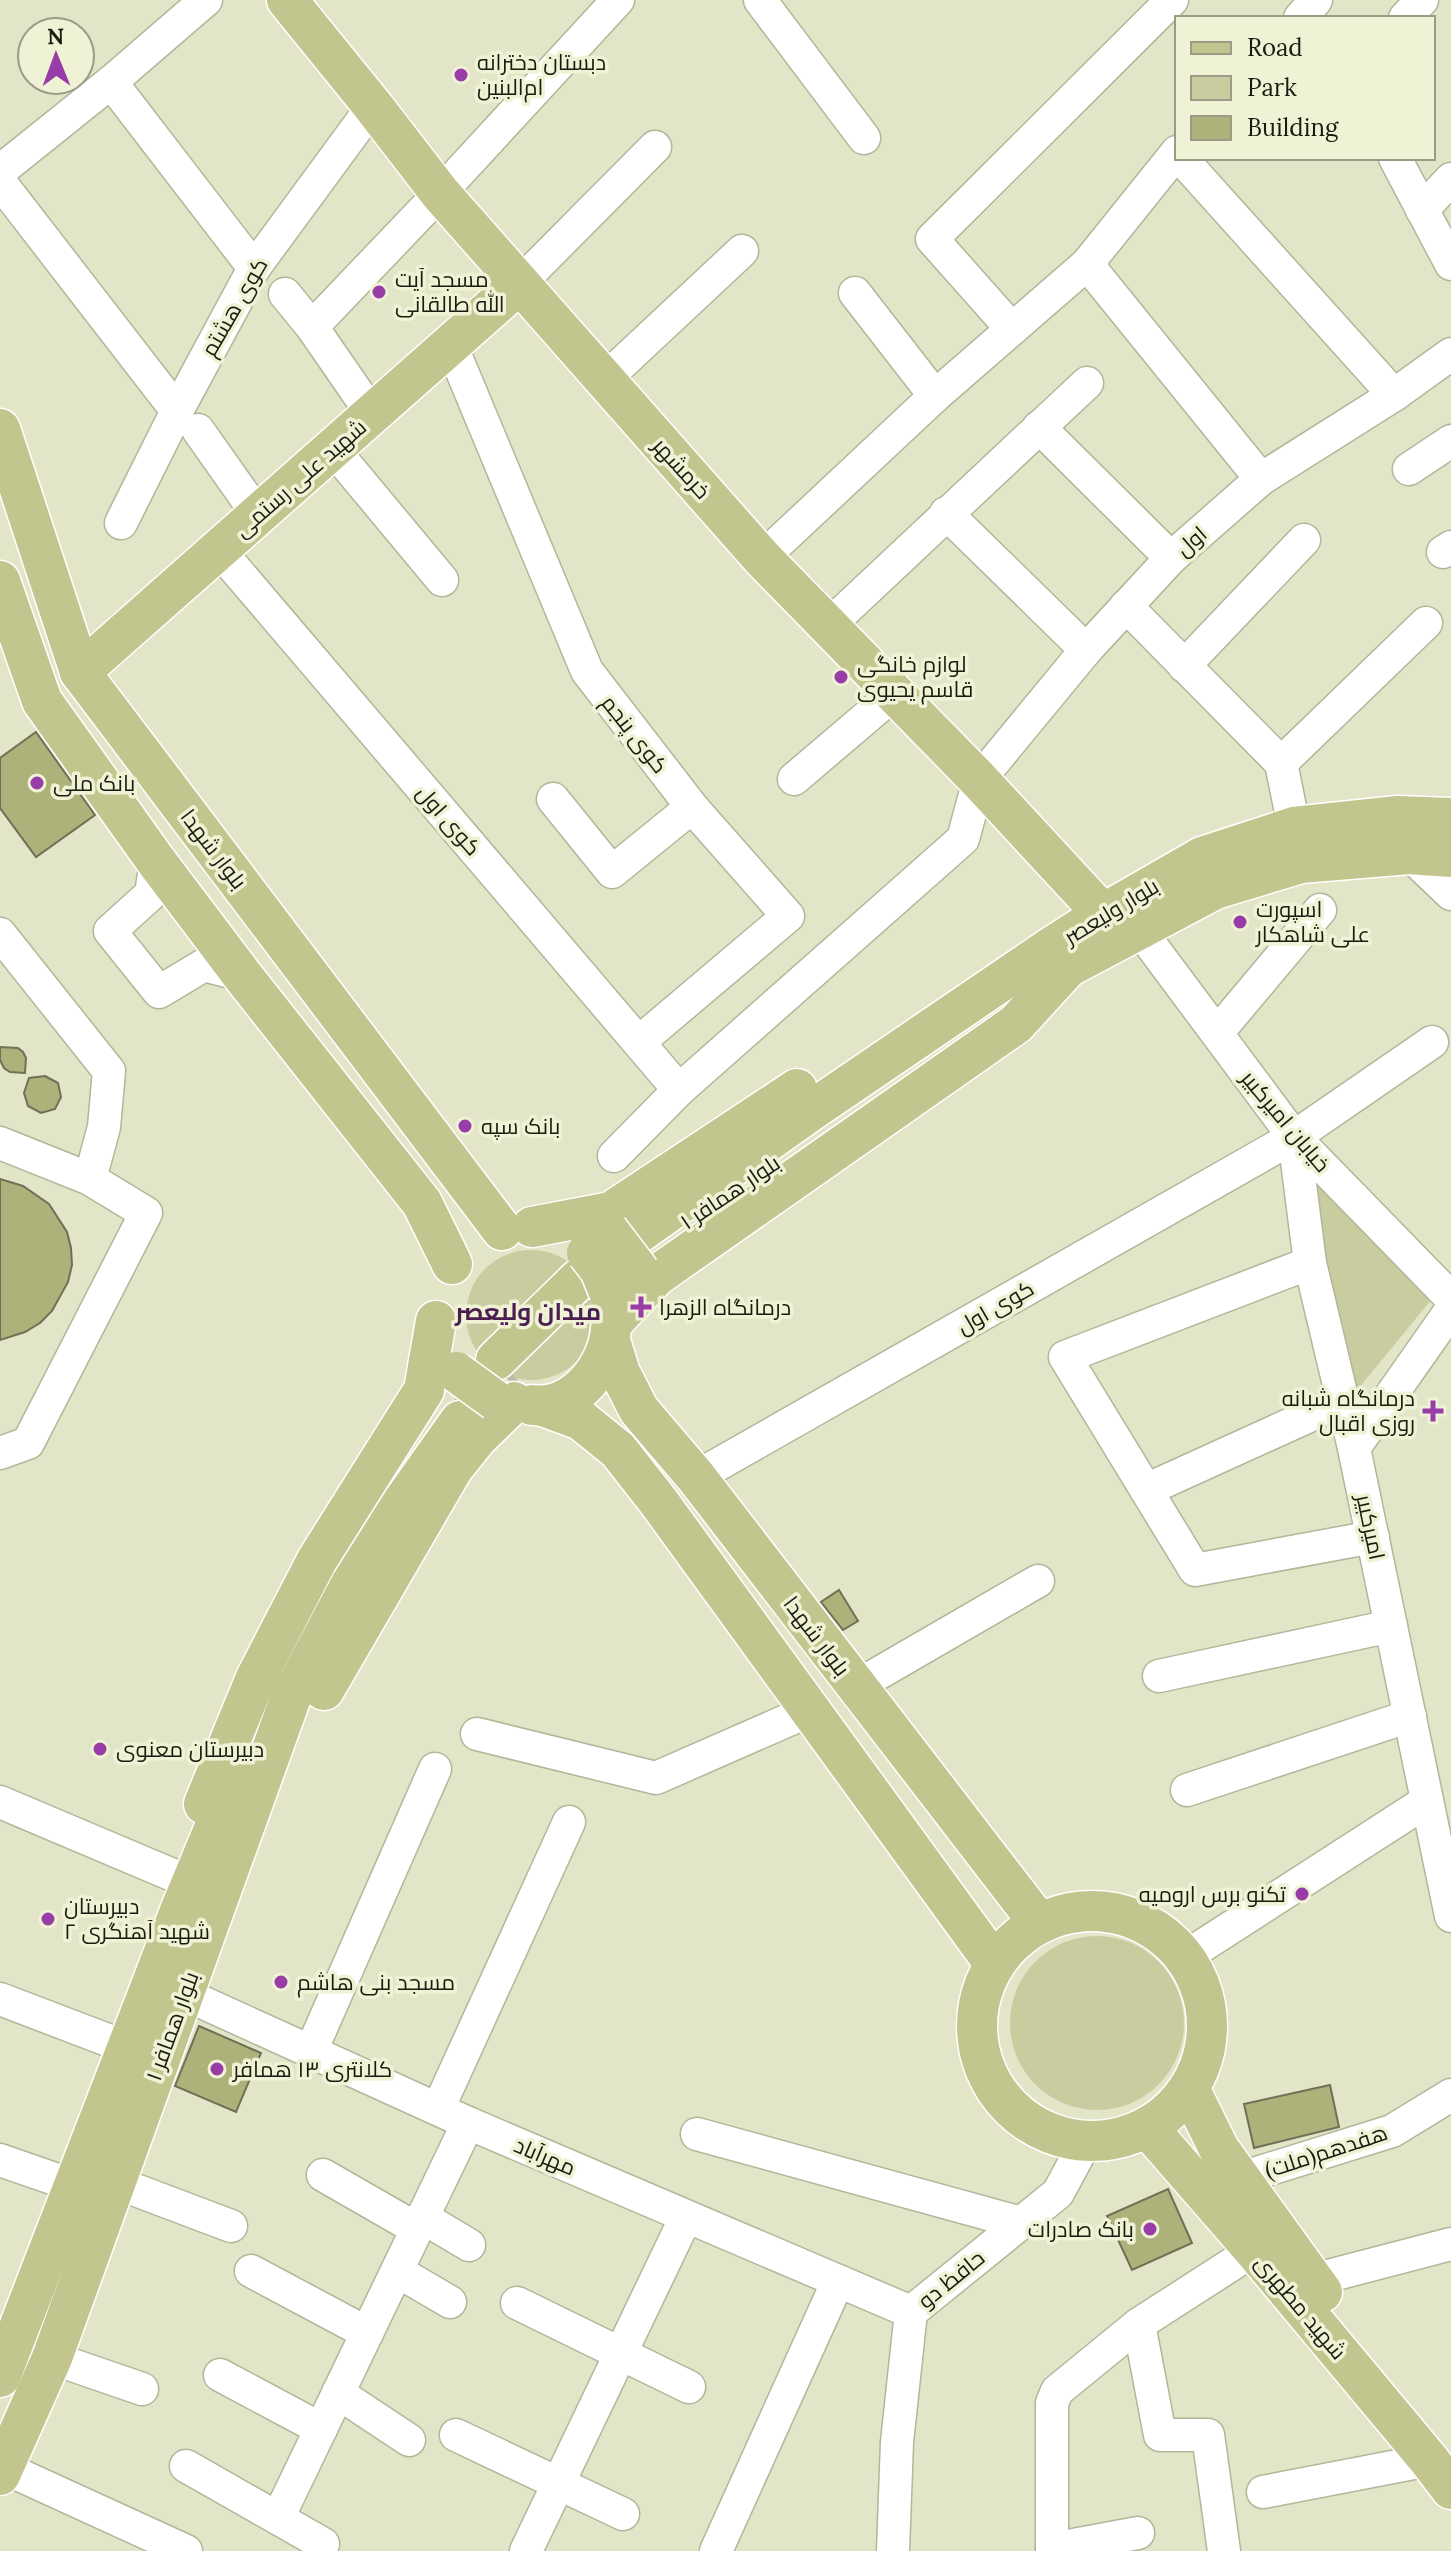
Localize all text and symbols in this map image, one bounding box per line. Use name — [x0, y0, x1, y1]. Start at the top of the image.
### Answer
north arrow — [16, 16, 96, 96]
legend — [1175, 16, 1435, 160]
text: N — [47, 22, 64, 50]
text: Road — [1247, 32, 1303, 63]
place label: دبستان دخترانه ام‌البنین — [477, 48, 606, 103]
marker: دبستان دخترانه ام‌البنین — [452, 66, 470, 84]
text: Park — [1247, 72, 1297, 103]
text: Building — [1247, 112, 1339, 143]
street label: کوی هشتم — [195, 253, 275, 362]
place label: مسجد آیت الله طالقانی — [395, 265, 505, 318]
marker: مسجد آیت الله طالقانی — [370, 283, 388, 301]
street label: شهید علی رستمی — [228, 413, 372, 543]
street label: خرمشهر — [646, 430, 717, 504]
street label: اول — [1170, 520, 1212, 562]
place label: لوازم خانگی قاسم یحیوی — [857, 650, 973, 705]
marker: لوازم خانگی قاسم یحیوی — [832, 668, 850, 686]
street label: کوی پنجم — [594, 689, 674, 780]
place label: بانک ملی — [53, 769, 135, 797]
marker: بانک ملی — [28, 774, 46, 792]
street label: کوی اول — [411, 779, 487, 861]
street label: بلوار شهدا — [175, 803, 253, 895]
street label: بلوار ولیعصر — [1057, 872, 1164, 951]
place label: اسپورت علی شاهکار — [1254, 895, 1370, 948]
marker: اسپورت علی شاهکار — [1231, 913, 1249, 931]
street label: خیابان امیرکبیر — [1234, 1063, 1337, 1178]
place label: بانک سپه — [481, 1112, 560, 1140]
marker: بانک سپه — [456, 1117, 474, 1135]
street label: بلوار همافر ۱ — [675, 1148, 785, 1236]
street label: کوی اول — [951, 1274, 1039, 1340]
place label: درمانگاه الزهرا — [659, 1293, 791, 1321]
district label: میدان ولیعصر — [454, 1296, 601, 1327]
marker: درمانگاه الزهرا — [630, 1296, 652, 1318]
place label: درمانگاه شبانه روزی اقبال — [1282, 1384, 1415, 1437]
marker: درمانگاه شبانه روزی اقبال — [1422, 1400, 1444, 1422]
street label: امیرکبیر — [1350, 1490, 1392, 1562]
street label: بلوار شهدا — [778, 1590, 856, 1682]
place label: دبیرستان معنوی — [116, 1735, 264, 1763]
marker: دبیرستان معنوی — [91, 1740, 109, 1758]
place label: تکنو برس ارومیه — [1139, 1880, 1286, 1908]
marker: تکنو برس ارومیه — [1293, 1885, 1311, 1903]
place label: دبیرستان شهید آهنگری ۲ — [64, 1892, 210, 1945]
marker: دبیرستان شهید آهنگری ۲ — [39, 1910, 57, 1928]
street label: بلوار همافر ۱ — [139, 1968, 205, 2084]
place label: مسجد بنی هاشم — [297, 1968, 455, 1998]
marker: مسجد بنی هاشم — [272, 1973, 290, 1991]
place label: کلانتری ۱۳ همافر — [231, 2055, 392, 2083]
marker: کلانتری ۱۳ همافر — [208, 2060, 226, 2078]
street label: هفدهم(ملت) — [1261, 2118, 1392, 2186]
street label: مهرآباد — [510, 2131, 580, 2181]
place label: بانک صادرات — [1028, 2215, 1134, 2243]
marker: بانک صادرات — [1141, 2220, 1159, 2238]
street label: حافظ دو — [912, 2244, 990, 2314]
street label: شهید مطهری — [1249, 2249, 1353, 2365]

